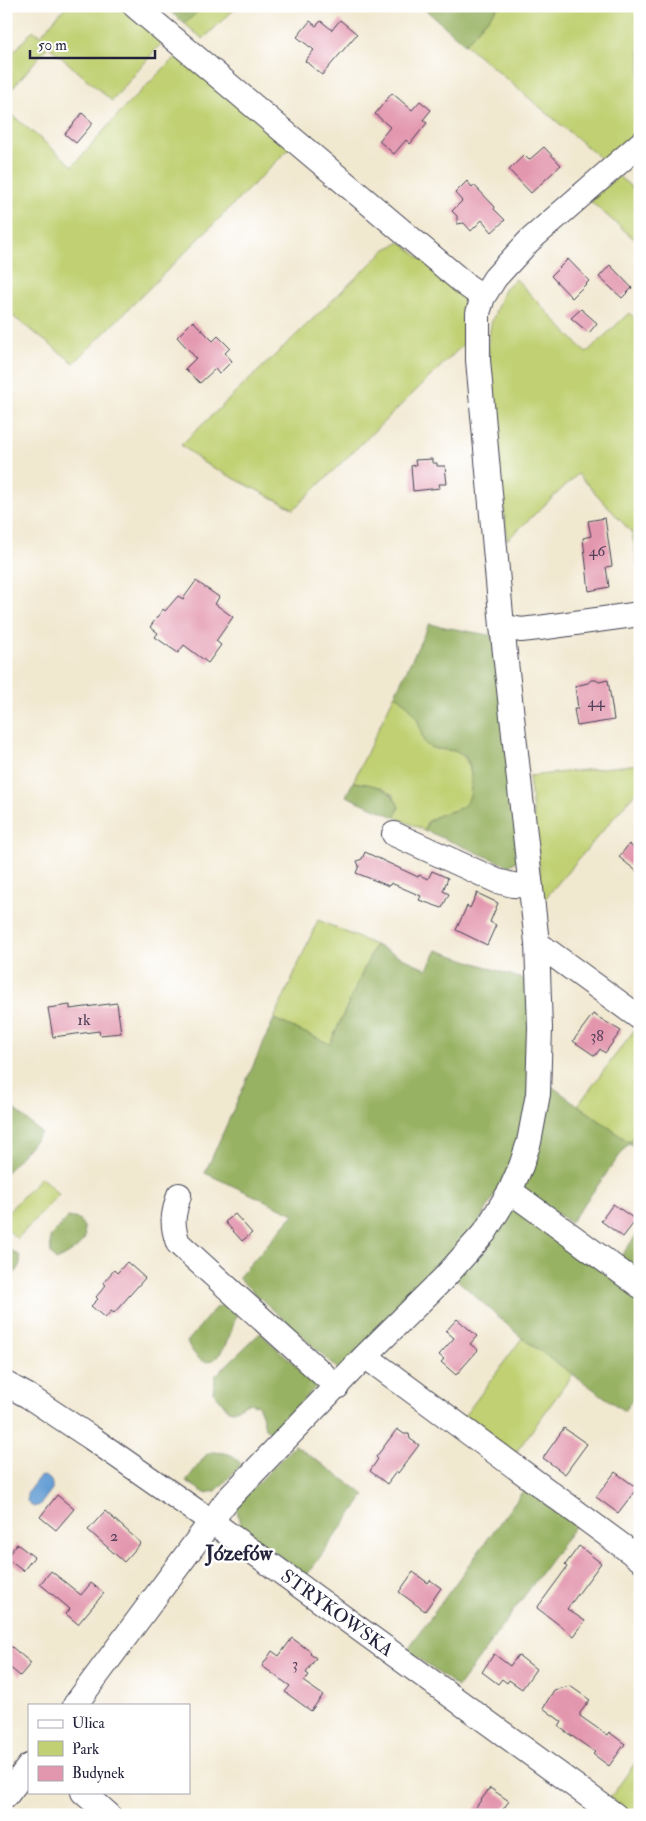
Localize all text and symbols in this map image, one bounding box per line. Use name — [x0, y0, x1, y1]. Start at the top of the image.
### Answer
scale bar — [30, 28, 155, 60]
text: 50 m — [38, 36, 67, 55]
house number: 46 — [589, 541, 606, 561]
house number: 44 — [587, 692, 606, 712]
house number: 1k — [77, 1010, 91, 1030]
house number: 38 — [590, 1026, 604, 1046]
house number: 2 — [110, 1526, 118, 1546]
district label: Józefów — [205, 1540, 273, 1567]
street label: STRYKOWSKA — [276, 1564, 398, 1662]
house number: 3 — [292, 1654, 298, 1674]
legend — [28, 1704, 190, 1794]
text: Ulica — [72, 1714, 105, 1733]
text: Park — [72, 1740, 99, 1759]
text: Budynek — [72, 1764, 125, 1783]

